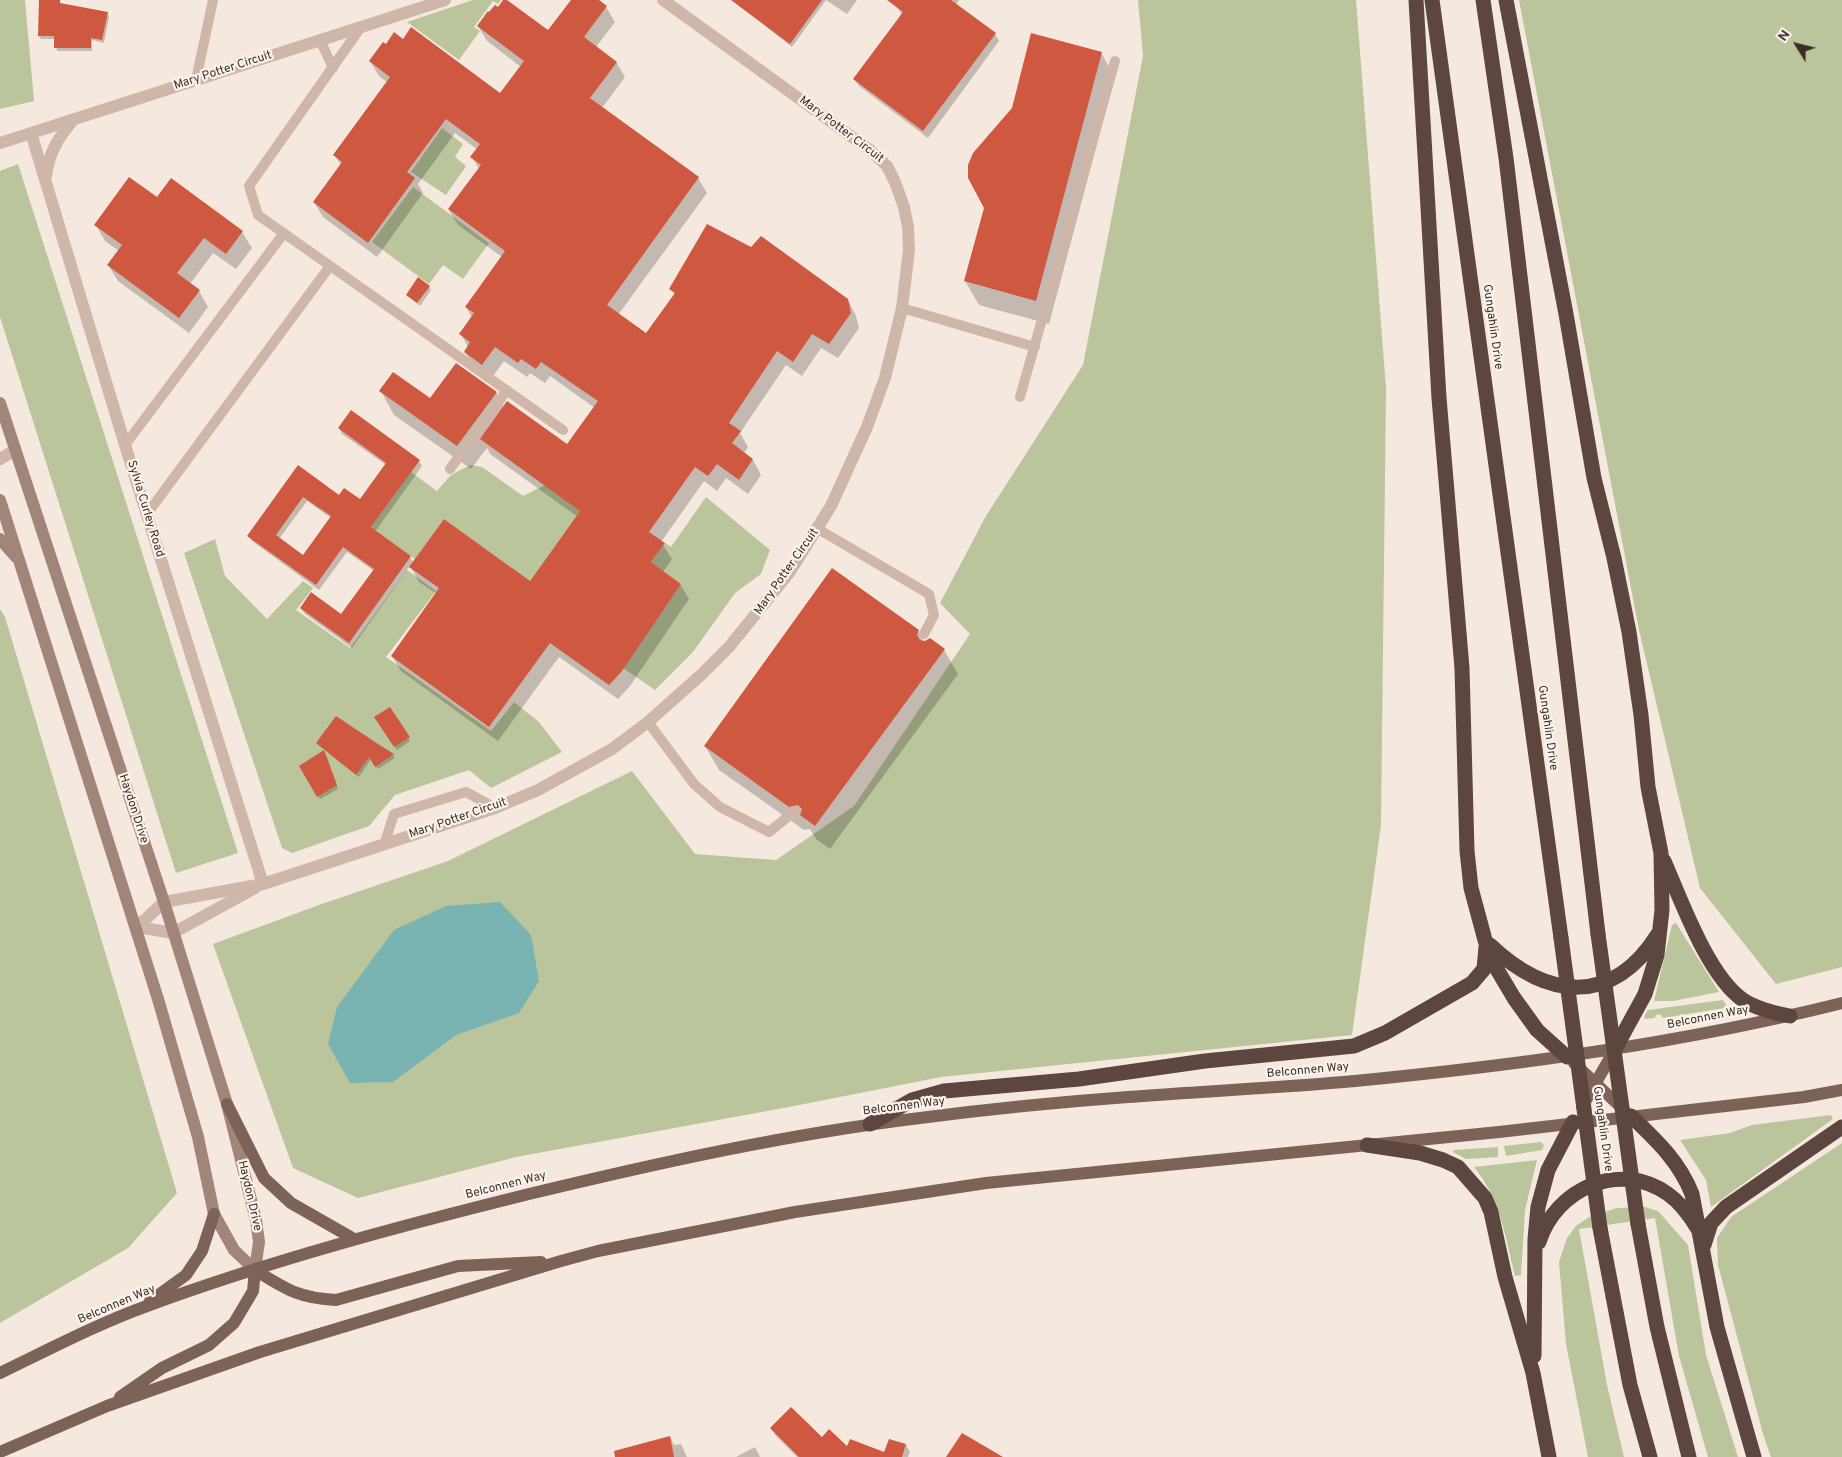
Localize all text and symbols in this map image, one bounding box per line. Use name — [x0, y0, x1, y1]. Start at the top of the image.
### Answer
north arrow — [1772, 20, 1822, 70]
text: N — [1775, 27, 1794, 45]
street label: Mary Potter Circuit — [172, 48, 274, 94]
street label: Mary Potter Circuit — [796, 94, 886, 166]
street label: Gungahlin Drive — [1479, 283, 1505, 371]
street label: Sylvia Curley Road — [123, 459, 167, 559]
street label: Mary Potter Circuit — [752, 526, 822, 618]
street label: Gungahlin Drive — [1534, 684, 1560, 772]
street label: Haydon Drive — [115, 773, 151, 845]
street label: Mary Potter Circuit — [407, 796, 509, 842]
street label: Belconnen Way — [1666, 1003, 1750, 1033]
street label: Belconnen Way — [1266, 1060, 1350, 1082]
street label: Gungahlin Drive — [1589, 1085, 1615, 1173]
street label: Belconnen Way — [862, 1095, 946, 1119]
street label: Haydon Drive — [234, 1159, 264, 1233]
street label: Belconnen Way — [464, 1169, 548, 1203]
street label: Belconnen Way — [76, 1282, 158, 1328]

